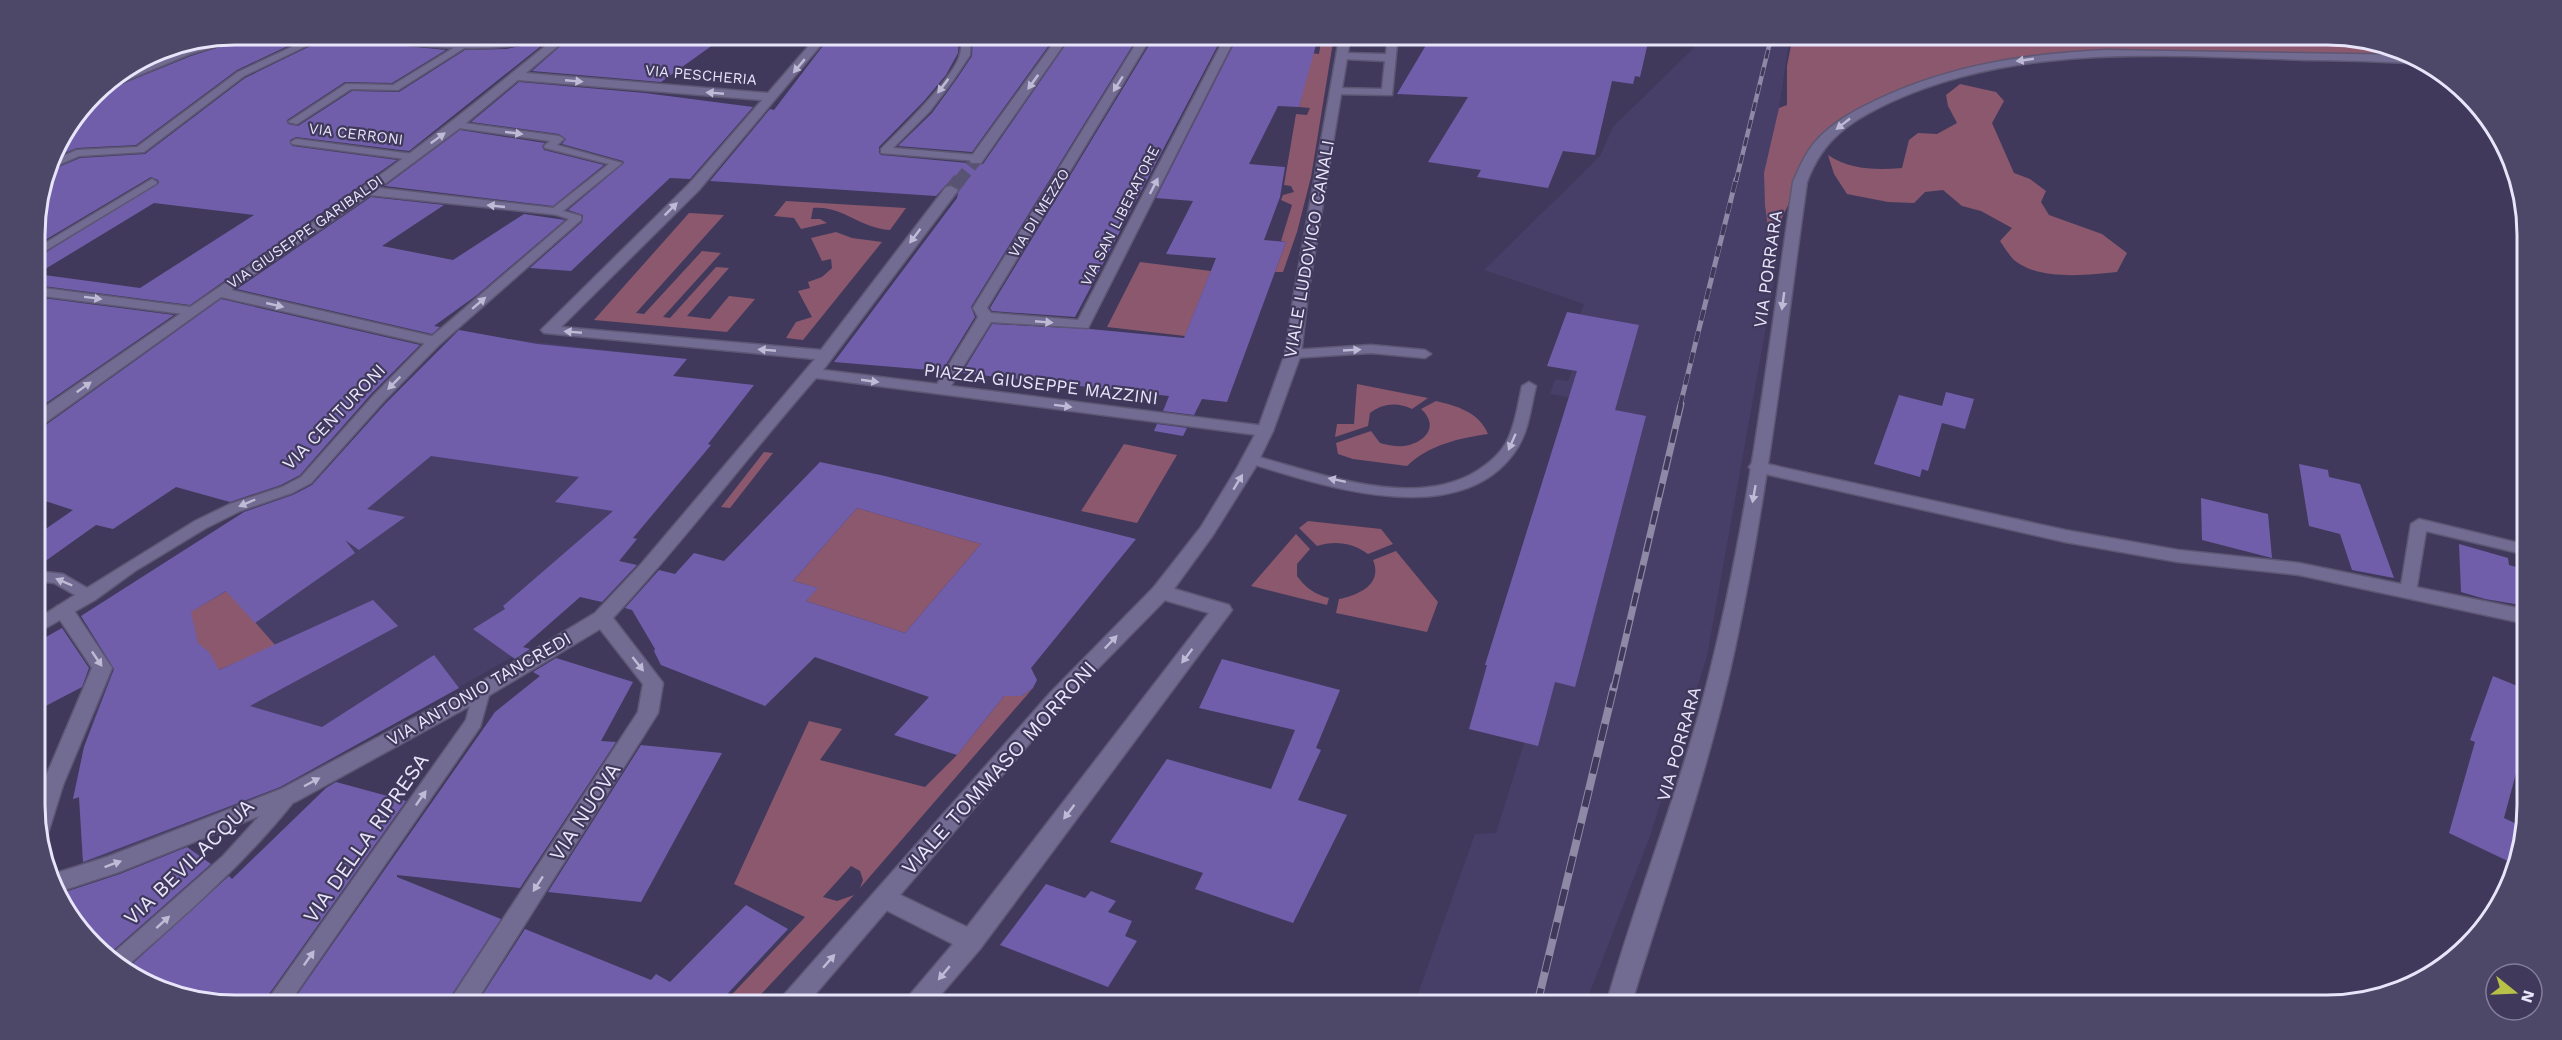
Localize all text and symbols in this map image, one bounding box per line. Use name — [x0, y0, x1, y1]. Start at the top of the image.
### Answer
one-way arrow — [2015, 55, 2034, 65]
one-way arrow — [793, 58, 806, 74]
street label: VIA PESCHERIA — [644, 61, 758, 89]
one-way arrow — [1027, 74, 1039, 90]
one-way arrow — [565, 76, 584, 86]
one-way arrow — [1112, 76, 1123, 92]
one-way arrow — [937, 78, 949, 94]
one-way arrow — [705, 88, 724, 98]
one-way arrow — [1835, 118, 1851, 131]
street label: VIA CERRONI — [308, 119, 404, 149]
one-way arrow — [505, 128, 524, 137]
one-way arrow — [430, 132, 446, 144]
street label: VIALE LUDOVICO CANALI — [1279, 138, 1338, 360]
street label: VIA SAN LIBERATORE — [1077, 143, 1163, 289]
street label: VIA DI MEZZO — [1005, 165, 1073, 261]
street label: VIA GIUSEPPE GARIBALDI — [224, 171, 386, 293]
one-way arrow — [1149, 177, 1159, 194]
one-way arrow — [487, 201, 506, 211]
one-way arrow — [664, 203, 678, 217]
street label: VIA PORRARA — [1749, 209, 1786, 329]
one-way arrow — [909, 229, 921, 244]
one-way arrow — [1778, 292, 1787, 311]
one-way arrow — [84, 294, 103, 303]
one-way arrow — [471, 297, 486, 310]
one-way arrow — [266, 301, 285, 310]
one-way arrow — [1035, 317, 1054, 327]
one-way arrow — [563, 327, 582, 337]
one-way arrow — [757, 345, 776, 355]
one-way arrow — [1342, 345, 1361, 354]
street label: VIA CENTURONI — [278, 359, 389, 474]
street label: PIAZZA GIUSEPPE MAZZINI — [923, 359, 1159, 408]
one-way arrow — [387, 375, 401, 390]
one-way arrow — [860, 376, 879, 385]
one-way arrow — [75, 381, 91, 393]
one-way arrow — [1053, 402, 1072, 411]
one-way arrow — [1507, 433, 1516, 450]
one-way arrow — [1232, 474, 1243, 490]
one-way arrow — [1327, 475, 1346, 484]
one-way arrow — [1749, 485, 1758, 504]
one-way arrow — [237, 498, 255, 508]
one-way arrow — [55, 577, 73, 587]
street label: VIA ANTONIO TANCREDI — [383, 627, 574, 750]
one-way arrow — [1104, 636, 1118, 650]
one-way arrow — [1181, 648, 1193, 664]
one-way arrow — [91, 651, 102, 668]
one-way arrow — [631, 656, 644, 672]
street label: VIALE TOMMASO MORRONI — [896, 656, 1101, 880]
street label: VIA PORRARA — [1652, 684, 1705, 804]
street label: VIA DELLA RIPRESA — [298, 748, 434, 927]
street label: VIA NUOVA — [544, 758, 626, 865]
one-way arrow — [304, 777, 321, 787]
one-way arrow — [415, 790, 427, 806]
street label: VIA BEVILACQUA — [118, 793, 259, 930]
one-way arrow — [1063, 803, 1075, 819]
one-way arrow — [104, 859, 122, 868]
one-way arrow — [533, 876, 544, 892]
one-way arrow — [155, 916, 170, 929]
one-way arrow — [303, 950, 315, 966]
one-way arrow — [822, 954, 835, 969]
north arrow — [2484, 962, 2544, 1022]
one-way arrow — [938, 965, 951, 980]
text: N — [2517, 988, 2539, 1005]

